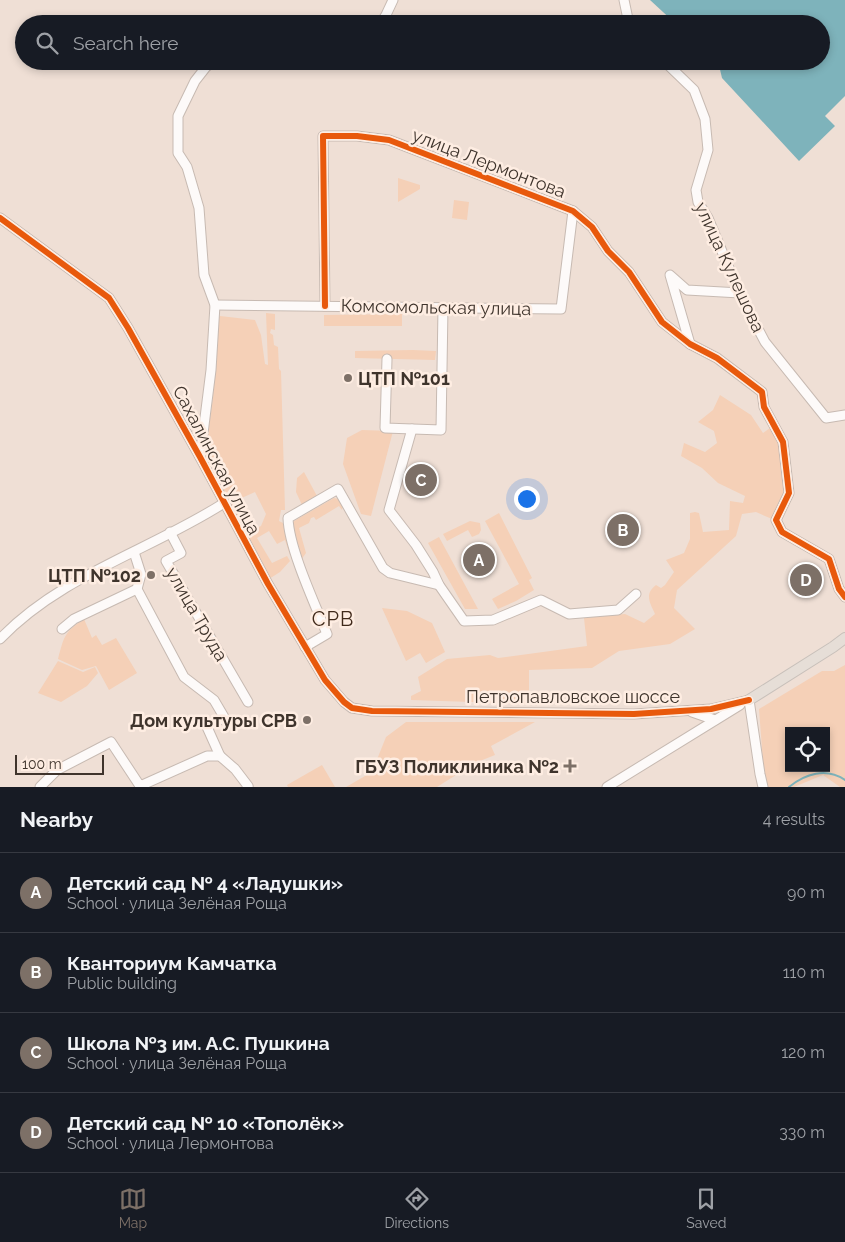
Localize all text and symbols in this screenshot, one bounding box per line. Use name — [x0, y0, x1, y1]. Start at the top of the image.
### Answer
search box — [15, 15, 830, 70]
icon: search — [33, 29, 61, 57]
text: Search here — [73, 32, 179, 54]
street label: улица Лермонтова — [409, 124, 569, 202]
street label: улица Кулешова — [691, 198, 769, 336]
street label: Комсомольская улица — [341, 295, 531, 319]
place label: ЦТП №101 — [358, 368, 450, 389]
marker: ЦТП №101 — [342, 372, 354, 384]
street label: Сахалинская улица — [169, 382, 265, 538]
pin: C — [405, 461, 437, 499]
your location — [514, 486, 540, 512]
pin: B — [607, 511, 639, 549]
pin: A — [463, 541, 495, 579]
pin: D — [790, 561, 822, 599]
street label: улица Труда — [162, 563, 232, 665]
place label: ЦТП №102 — [48, 565, 141, 586]
marker: ЦТП №102 — [145, 569, 157, 581]
district label: СРВ — [312, 607, 354, 631]
street label: Петропавловское шоссе — [466, 686, 680, 707]
place label: Дом культуры СРВ — [130, 710, 297, 731]
marker: Дом культуры СРВ — [301, 714, 313, 726]
map controls — [785, 727, 830, 772]
button: locate — [785, 727, 830, 772]
scale bar — [15, 752, 104, 775]
text: 100 m — [22, 756, 62, 772]
place label: ГБУЗ Поликлиника №2 — [355, 756, 559, 777]
marker: ГБУЗ Поликлиника №2 — [563, 759, 577, 773]
text: Nearby — [20, 807, 93, 832]
text: 4 results — [763, 810, 825, 829]
text: Детский сад № 4 «Ладушки» — [67, 872, 343, 894]
text: A — [31, 883, 41, 902]
text: 90 m — [787, 883, 825, 902]
text: School · улица Зелёная Роща — [67, 894, 287, 913]
text: Кванториум Камчатка — [67, 952, 277, 974]
text: B — [31, 963, 41, 982]
text: 110 m — [783, 963, 825, 982]
text: Public building — [67, 974, 177, 993]
text: Школа №3 им. А.С. Пушкина — [67, 1032, 330, 1054]
text: C — [31, 1043, 41, 1062]
text: 120 m — [781, 1043, 825, 1062]
text: School · улица Зелёная Роща — [67, 1054, 287, 1073]
text: Детский сад № 10 «Тополёк» — [67, 1112, 344, 1134]
text: D — [30, 1123, 42, 1142]
text: 330 m — [779, 1123, 825, 1142]
text: School · улица Лермонтова — [67, 1134, 274, 1153]
tab: Map — [119, 1185, 147, 1231]
tab: Directions — [384, 1185, 449, 1231]
tab: Saved — [686, 1185, 726, 1231]

